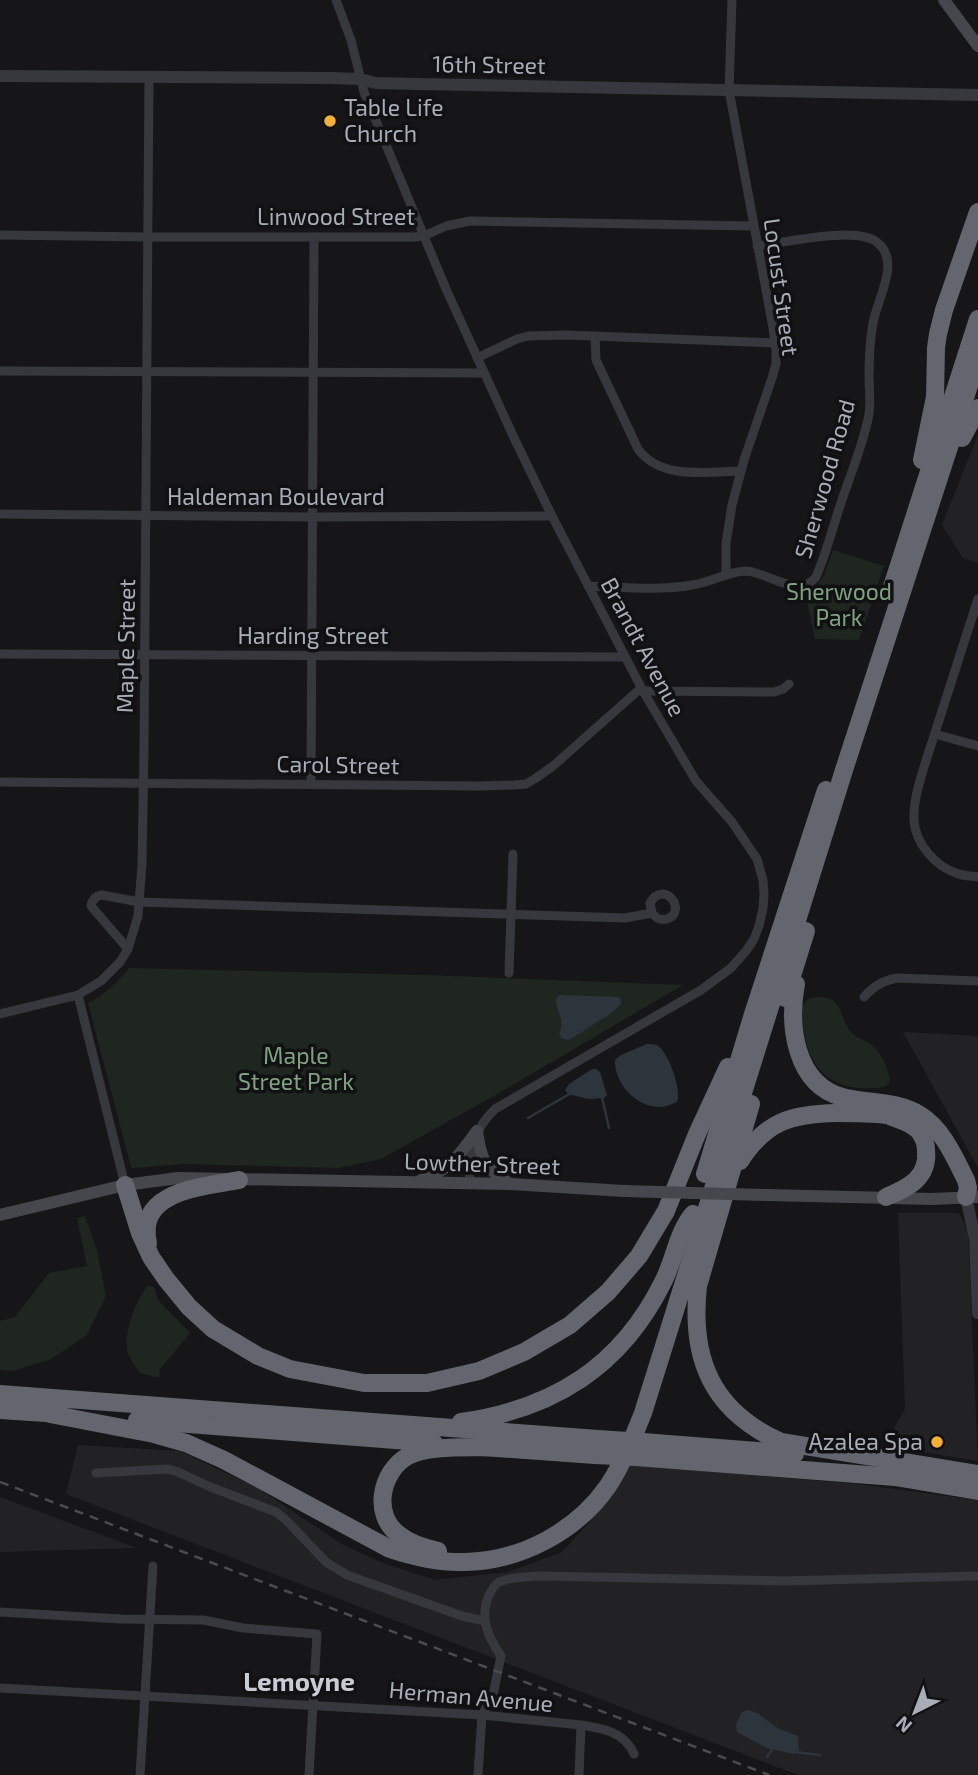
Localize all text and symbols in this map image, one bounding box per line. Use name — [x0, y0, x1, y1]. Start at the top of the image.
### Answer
street label: 16th Street — [432, 49, 546, 79]
place label: Table Life Church — [344, 93, 444, 147]
marker: Table Life Church — [322, 113, 338, 129]
street label: Linwood Street — [257, 202, 415, 230]
street label: Locust Street — [758, 216, 806, 358]
street label: Sherwood Road — [788, 396, 860, 561]
street label: Haldeman Boulevard — [167, 482, 385, 510]
street label: Brandt Avenue — [596, 572, 692, 721]
park label: Sherwood Park — [786, 577, 892, 631]
street label: Maple Street — [110, 578, 140, 713]
street label: Harding Street — [237, 621, 389, 649]
street label: Carol Street — [276, 749, 400, 779]
park label: Maple Street Park — [238, 1041, 354, 1095]
street label: Lowther Street — [404, 1146, 561, 1180]
place label: Azalea Spa — [809, 1427, 923, 1455]
marker: Azalea Spa — [929, 1434, 945, 1450]
district label: Lemoyne — [243, 1665, 355, 1697]
street label: Herman Avenue — [388, 1675, 554, 1717]
north arrow — [880, 1677, 950, 1747]
text: N — [890, 1712, 916, 1738]

